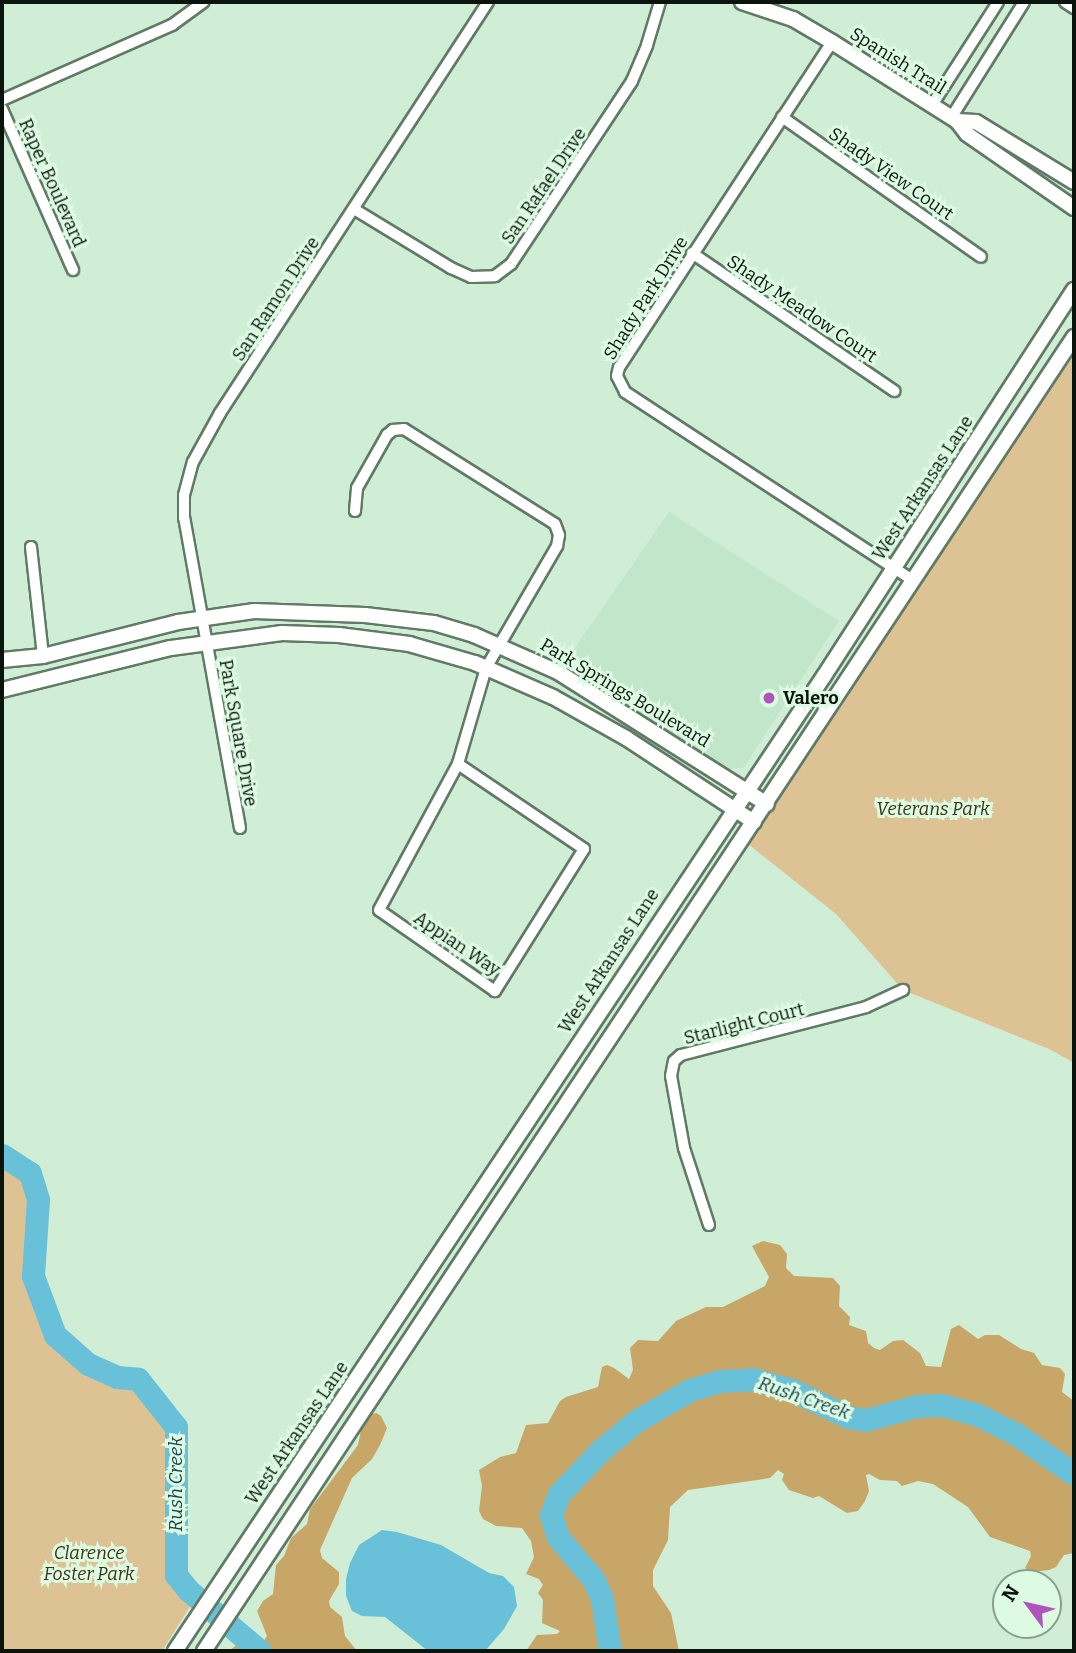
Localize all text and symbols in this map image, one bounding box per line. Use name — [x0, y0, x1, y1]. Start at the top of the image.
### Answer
street label: Spanish Trail — [846, 23, 950, 99]
street label: Raper Boulevard — [14, 115, 90, 251]
street label: Shady View Court — [825, 123, 957, 225]
street label: San Rafael Drive — [497, 124, 591, 248]
street label: Shady Park Drive — [599, 232, 693, 364]
street label: San Ramon Drive — [228, 233, 324, 365]
street label: Shady Meadow Court — [723, 251, 881, 367]
street label: West Arkansas Lane — [868, 412, 978, 564]
street label: Park Springs Boulevard — [536, 634, 714, 752]
street label: Park Square Drive — [214, 658, 262, 808]
place label: Valero — [783, 687, 839, 709]
marker: Valero — [761, 690, 777, 706]
park label: Veterans Park — [876, 798, 990, 820]
street label: West Arkansas Lane — [554, 885, 664, 1037]
street label: Appian Way — [410, 907, 504, 981]
street label: Starlight Court — [682, 999, 806, 1049]
street label: West Arkansas Lane — [241, 1357, 353, 1509]
water label: Rush Creek — [755, 1372, 853, 1424]
water label: Rush Creek — [165, 1436, 187, 1532]
park label: Clarence Foster Park — [43, 1543, 135, 1586]
north arrow — [992, 1569, 1062, 1639]
text: N — [997, 1581, 1024, 1606]

